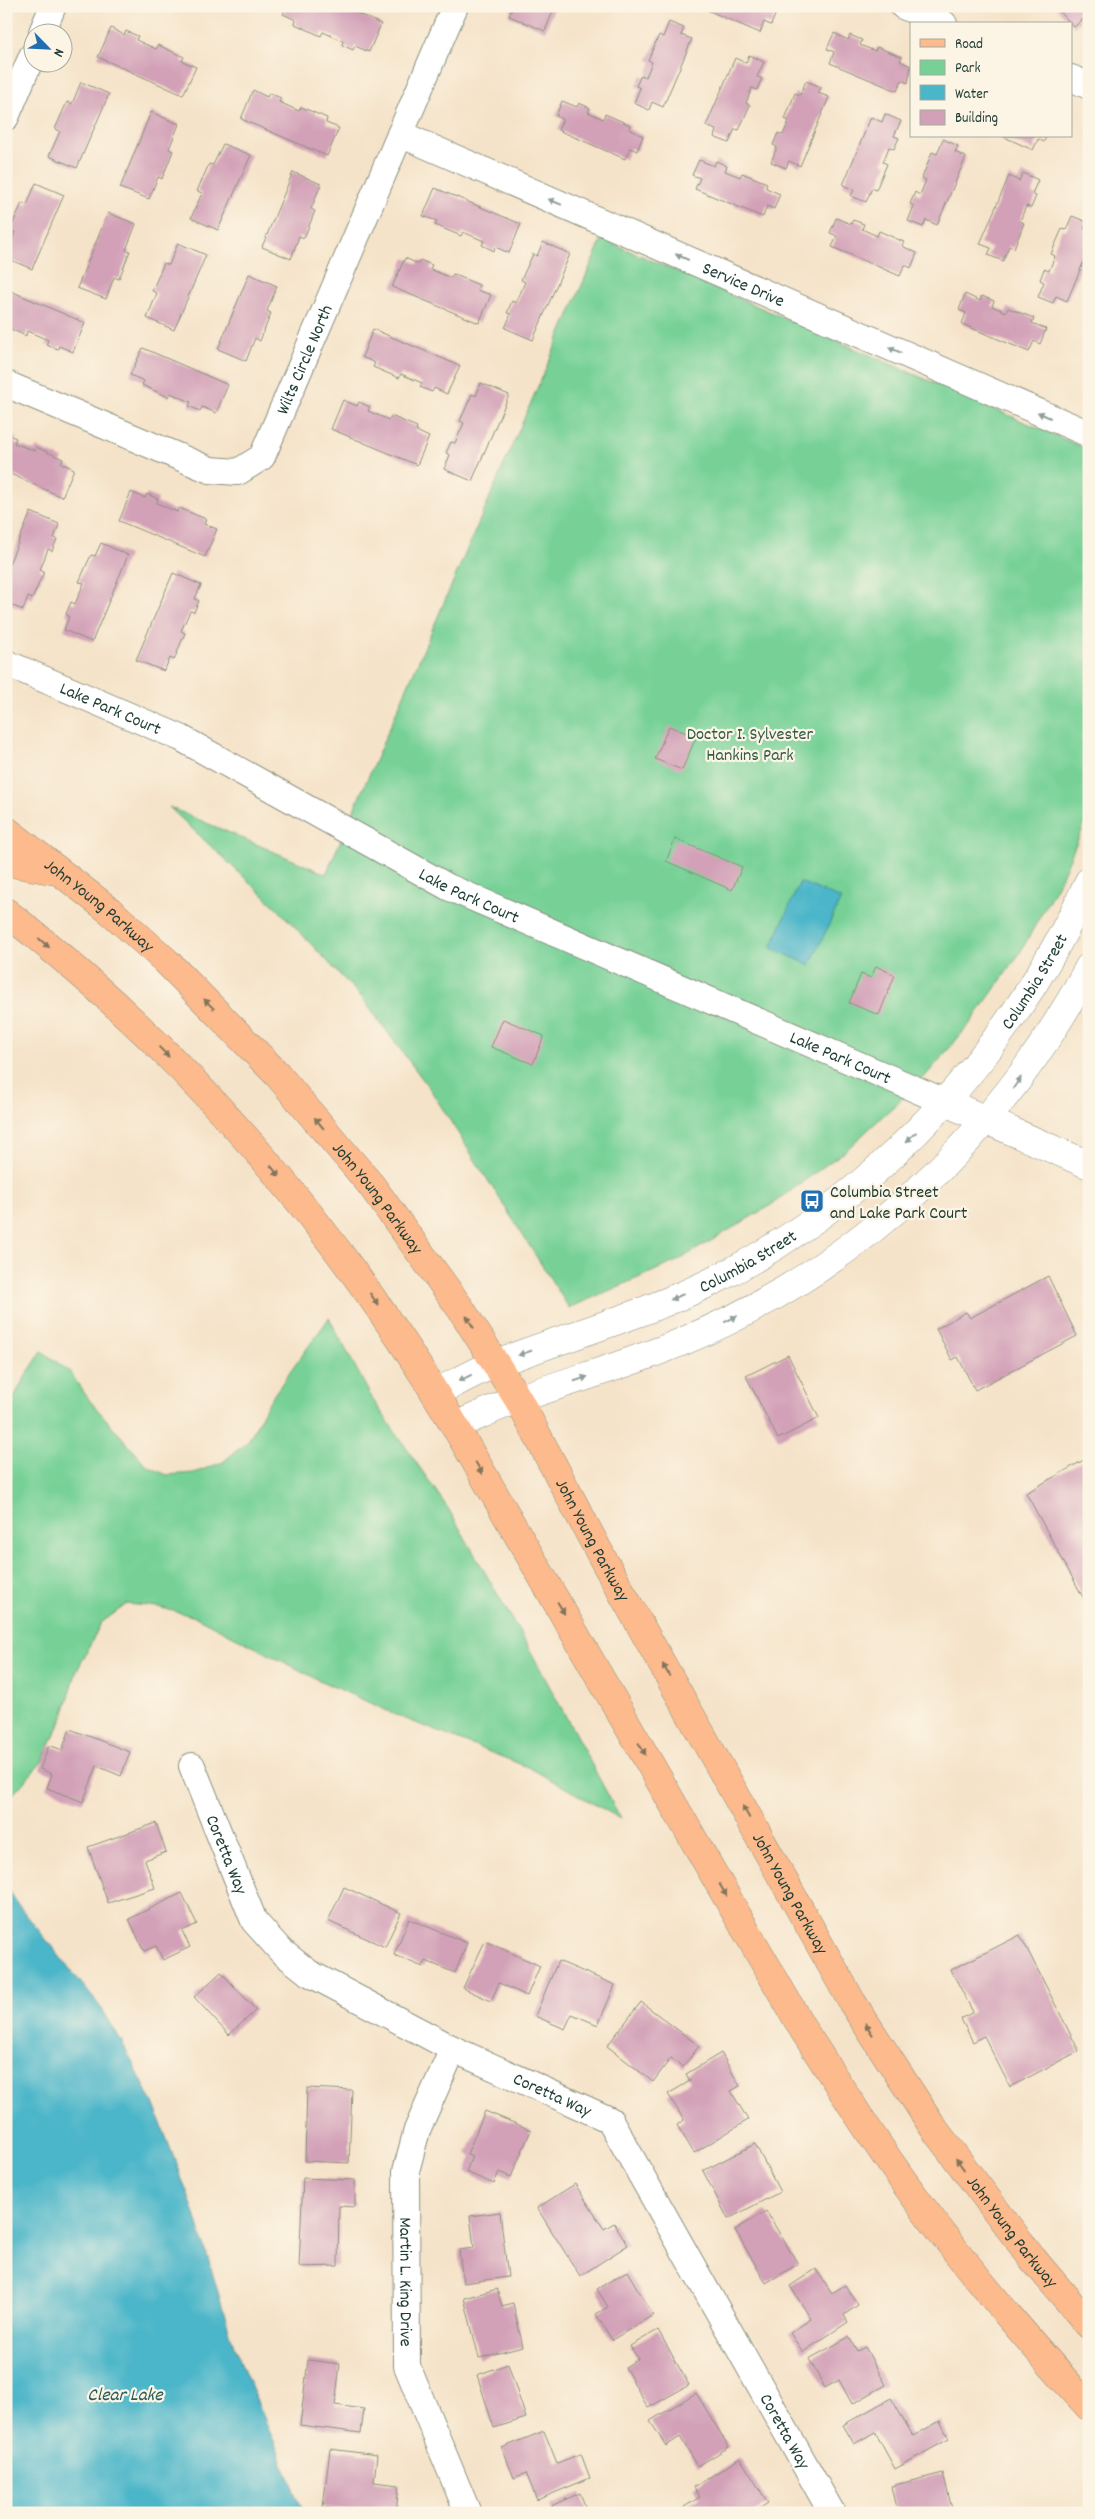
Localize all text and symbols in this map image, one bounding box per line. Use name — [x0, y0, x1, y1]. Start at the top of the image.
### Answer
north arrow — [22, 22, 72, 72]
legend — [910, 22, 1072, 138]
text: Road — [955, 34, 983, 56]
text: N — [47, 45, 69, 60]
text: Park — [955, 58, 981, 80]
text: Water — [955, 84, 989, 106]
text: Building — [955, 108, 998, 130]
one-way arrow — [548, 198, 562, 206]
one-way arrow — [675, 253, 689, 261]
street label: Service Drive — [698, 257, 788, 315]
street label: Wilts Circle North — [272, 301, 341, 419]
one-way arrow — [888, 345, 902, 353]
one-way arrow — [1037, 410, 1051, 418]
street label: Lake Park Court — [55, 677, 165, 743]
park label: Doctor I. Sylvester Hankins Park — [687, 723, 814, 769]
street label: John Young Parkway — [38, 854, 159, 960]
street label: Lake Park Court — [413, 863, 523, 931]
street label: Columbia Street — [996, 930, 1076, 1036]
one-way arrow — [38, 937, 51, 948]
one-way arrow — [203, 998, 215, 1010]
street label: Lake Park Court — [785, 1026, 895, 1092]
one-way arrow — [158, 1046, 170, 1058]
one-way arrow — [1012, 1076, 1022, 1090]
one-way arrow — [313, 1118, 325, 1130]
one-way arrow — [905, 1131, 917, 1143]
street label: John Young Parkway — [325, 1137, 428, 1261]
one-way arrow — [269, 1165, 280, 1178]
place label: Columbia Street and Lake Park Court — [830, 1181, 968, 1227]
bus stop icon: Columbia Street and Lake Park Court — [799, 1188, 825, 1214]
street label: Columbia Street — [696, 1225, 803, 1301]
one-way arrow — [369, 1293, 379, 1306]
one-way arrow — [670, 1293, 684, 1301]
one-way arrow — [724, 1314, 738, 1322]
one-way arrow — [465, 1316, 475, 1329]
one-way arrow — [517, 1349, 532, 1357]
one-way arrow — [458, 1374, 473, 1383]
one-way arrow — [573, 1375, 588, 1382]
one-way arrow — [474, 1462, 483, 1475]
street label: John Young Parkway — [548, 1475, 635, 1607]
one-way arrow — [557, 1601, 565, 1616]
one-way arrow — [662, 1663, 670, 1678]
one-way arrow — [638, 1742, 647, 1756]
one-way arrow — [741, 1805, 750, 1819]
street label: Coretta Way — [198, 1812, 252, 1899]
street label: John Young Parkway — [744, 1829, 833, 1960]
one-way arrow — [719, 1883, 727, 1897]
one-way arrow — [865, 2023, 874, 2036]
street label: Coretta Way — [508, 2068, 595, 2125]
one-way arrow — [955, 2157, 965, 2171]
street label: John Young Parkway — [959, 2171, 1063, 2295]
street label: Martin L. King Drive — [391, 2217, 417, 2347]
water label: Clear Lake — [87, 2383, 164, 2410]
street label: Coretta Way — [752, 2390, 815, 2475]

